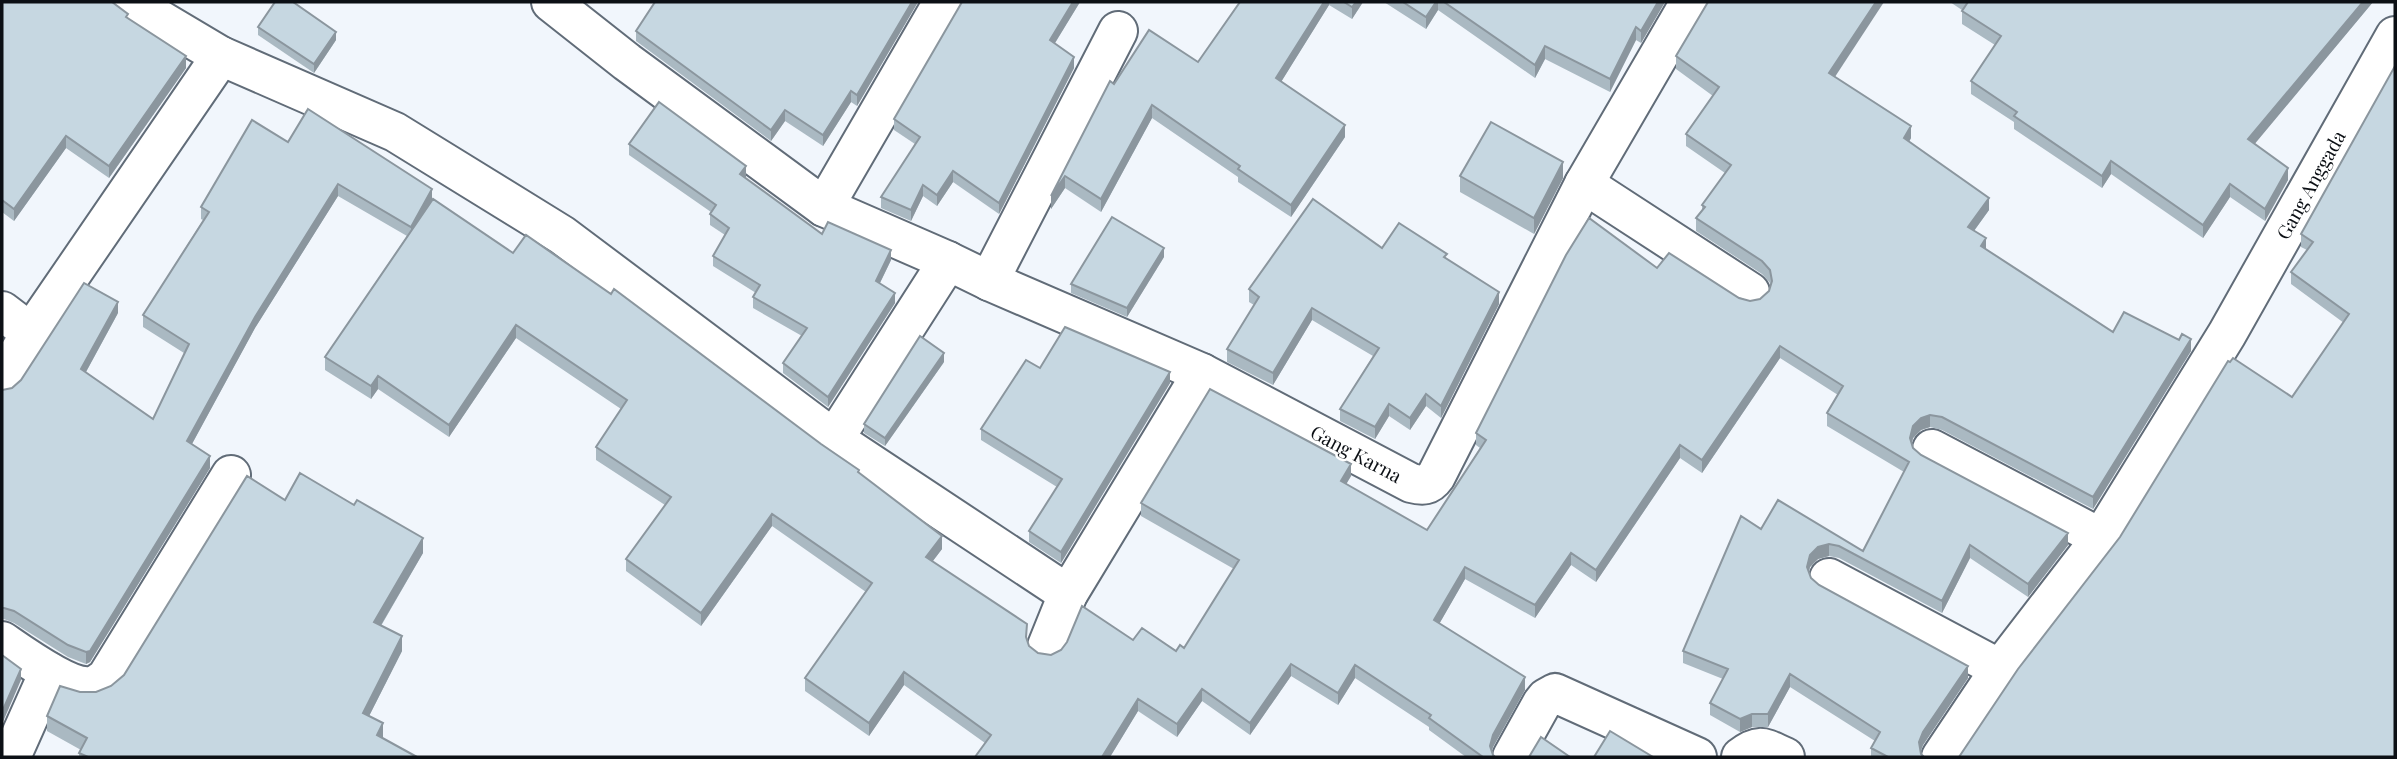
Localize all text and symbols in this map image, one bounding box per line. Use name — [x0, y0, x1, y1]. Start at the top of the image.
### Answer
street label: Gang Anggada — [2269, 125, 2351, 244]
street label: Gang Karna — [1306, 418, 1407, 488]

